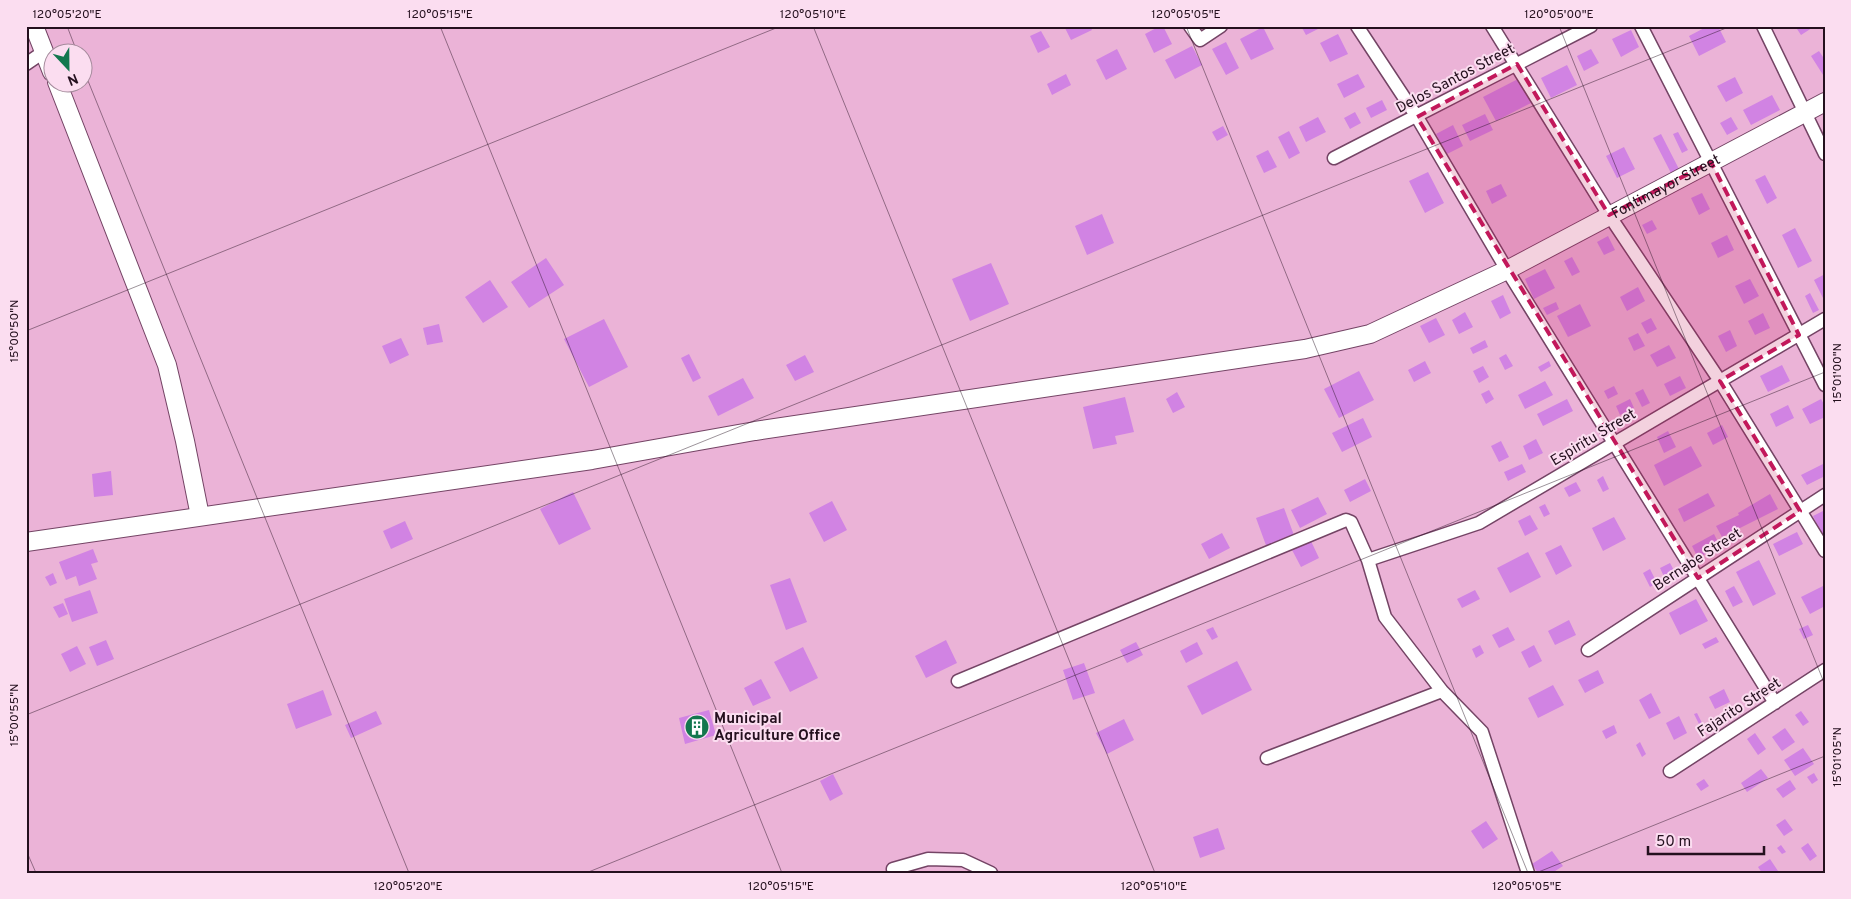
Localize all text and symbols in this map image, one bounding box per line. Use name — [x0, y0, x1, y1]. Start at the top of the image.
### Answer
text: 120°05'20"E — [32, 7, 102, 23]
text: 120°05'15"E — [407, 7, 473, 23]
text: 120°05'10"E — [780, 7, 846, 23]
text: 120°05'05"E — [1151, 7, 1221, 23]
text: 120°05'00"E — [1524, 7, 1594, 23]
street label: Delos Santos Street — [1393, 40, 1518, 119]
north arrow — [42, 42, 92, 92]
text: N — [64, 69, 80, 88]
street label: Fontimayor Street — [1609, 151, 1724, 224]
text: 15°00'50"N — [7, 299, 23, 363]
text: 15°01'00"N — [1830, 343, 1846, 403]
street label: Espiritu Street — [1548, 405, 1640, 471]
street label: Bernabe Street — [1650, 525, 1746, 596]
street label: Fajarito Street — [1694, 674, 1785, 742]
text: 15°00'55"N — [7, 684, 23, 746]
place label: Municipal Agriculture Office — [714, 710, 841, 746]
building icon: Municipal Agriculture Office — [684, 714, 710, 740]
text: 15°01'05"N — [1830, 727, 1846, 787]
scale bar — [1648, 824, 1765, 856]
text: 50 m — [1656, 833, 1691, 852]
text: 120°05'20"E — [373, 879, 443, 895]
text: 120°05'15"E — [748, 879, 814, 895]
text: 120°05'10"E — [1121, 879, 1187, 895]
text: 120°05'05"E — [1492, 879, 1562, 895]

